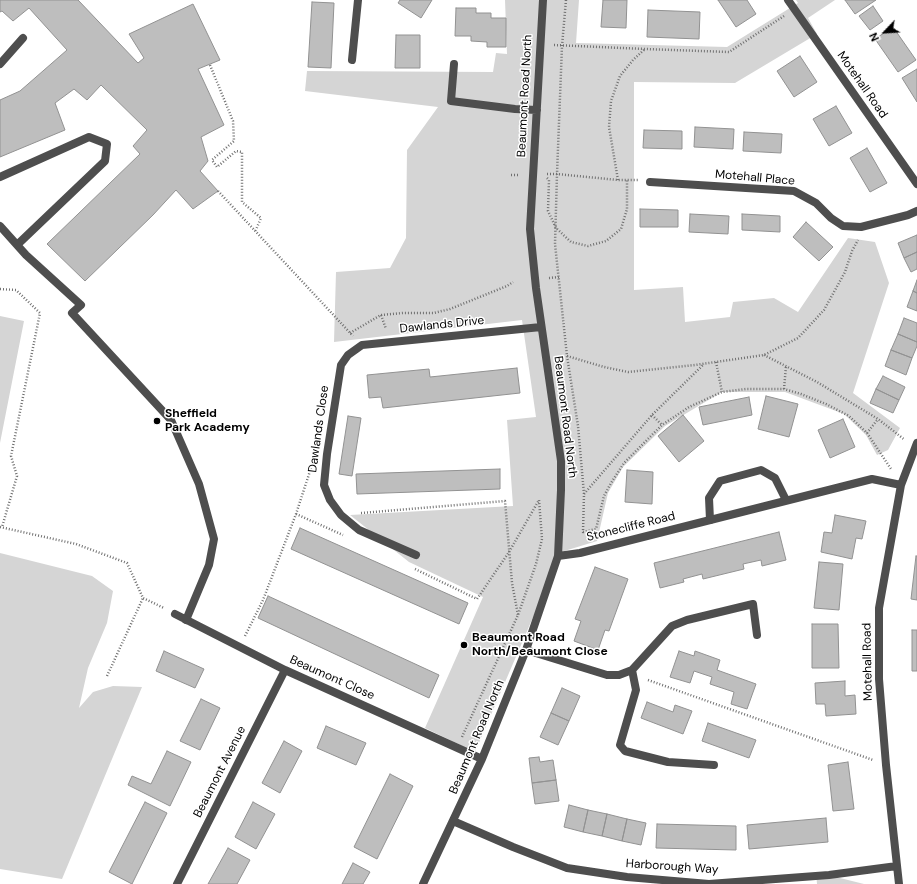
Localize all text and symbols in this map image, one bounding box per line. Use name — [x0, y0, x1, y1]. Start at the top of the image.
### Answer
north arrow — [865, 12, 905, 52]
text: N — [866, 30, 882, 44]
street label: Beaumont Road North — [515, 34, 535, 158]
street label: Motehall Road — [834, 49, 890, 121]
street label: Motehall Place — [714, 167, 796, 189]
street label: Dawlands Drive — [399, 313, 485, 337]
street label: Beaumont Road North — [550, 355, 580, 479]
street label: Dawlands Close — [306, 384, 332, 474]
place label: Sheffield Park Academy — [165, 407, 250, 435]
marker: Sheffield Park Academy — [152, 416, 162, 426]
street label: Stonecliffe Road — [585, 509, 677, 545]
street label: Motehall Road — [860, 623, 876, 701]
place label: Beaumont Road North/Beaumont Close — [472, 631, 608, 659]
marker: Beaumont Road North/Beaumont Close — [459, 640, 469, 650]
street label: Beaumont Close — [287, 653, 377, 703]
street label: Beaumont Road North — [446, 678, 508, 796]
street label: Beaumont Avenue — [191, 724, 249, 820]
street label: Harborough Way — [625, 857, 719, 877]

